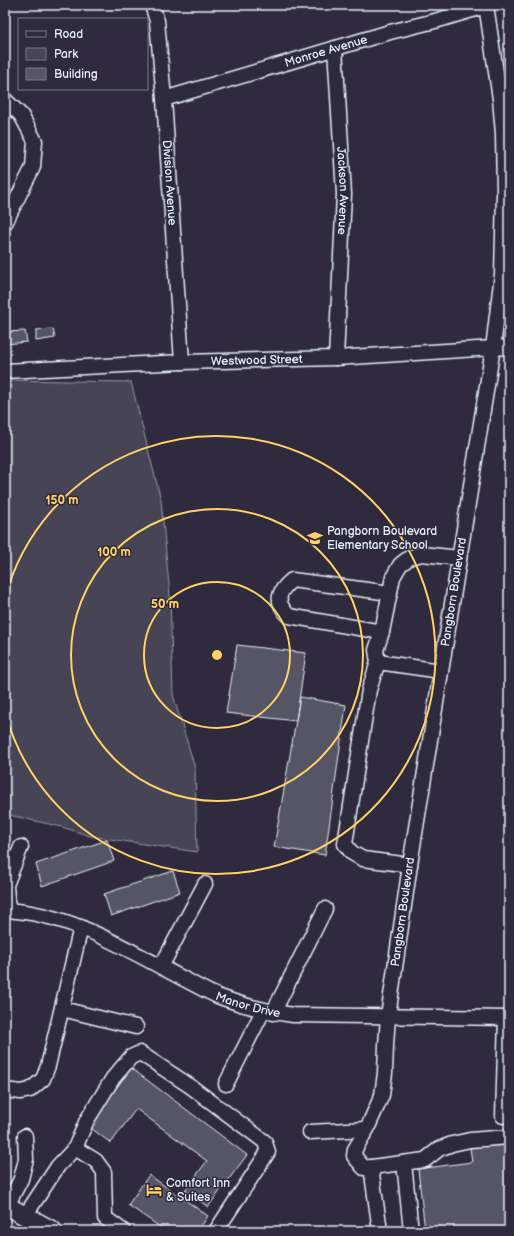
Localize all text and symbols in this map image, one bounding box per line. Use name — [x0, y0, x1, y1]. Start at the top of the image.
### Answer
legend — [18, 18, 148, 90]
text: Road — [54, 27, 83, 42]
street label: Monroe Avenue — [283, 32, 369, 70]
text: Park — [54, 47, 78, 62]
text: Building — [54, 67, 98, 82]
street label: Division Avenue — [159, 139, 180, 226]
street label: Jackson Avenue — [334, 146, 352, 235]
street label: Westwood Street — [211, 351, 303, 369]
text: 150 m — [46, 493, 78, 508]
place label: Pangborn Boulevard Elementary School — [327, 524, 437, 553]
school or university icon: Pangborn Boulevard Elementary School — [306, 529, 324, 547]
street label: Pangborn Boulevard — [438, 536, 470, 648]
text: 100 m — [97, 545, 131, 560]
text: 50 m — [151, 597, 179, 612]
centre of rings — [210, 648, 224, 662]
street label: Pangborn Boulevard — [388, 856, 418, 968]
street label: Manor Drive — [214, 989, 282, 1021]
place label: Comfort Inn & Suites — [166, 1176, 230, 1205]
hotel icon: Comfort Inn & Suites — [145, 1181, 163, 1199]

